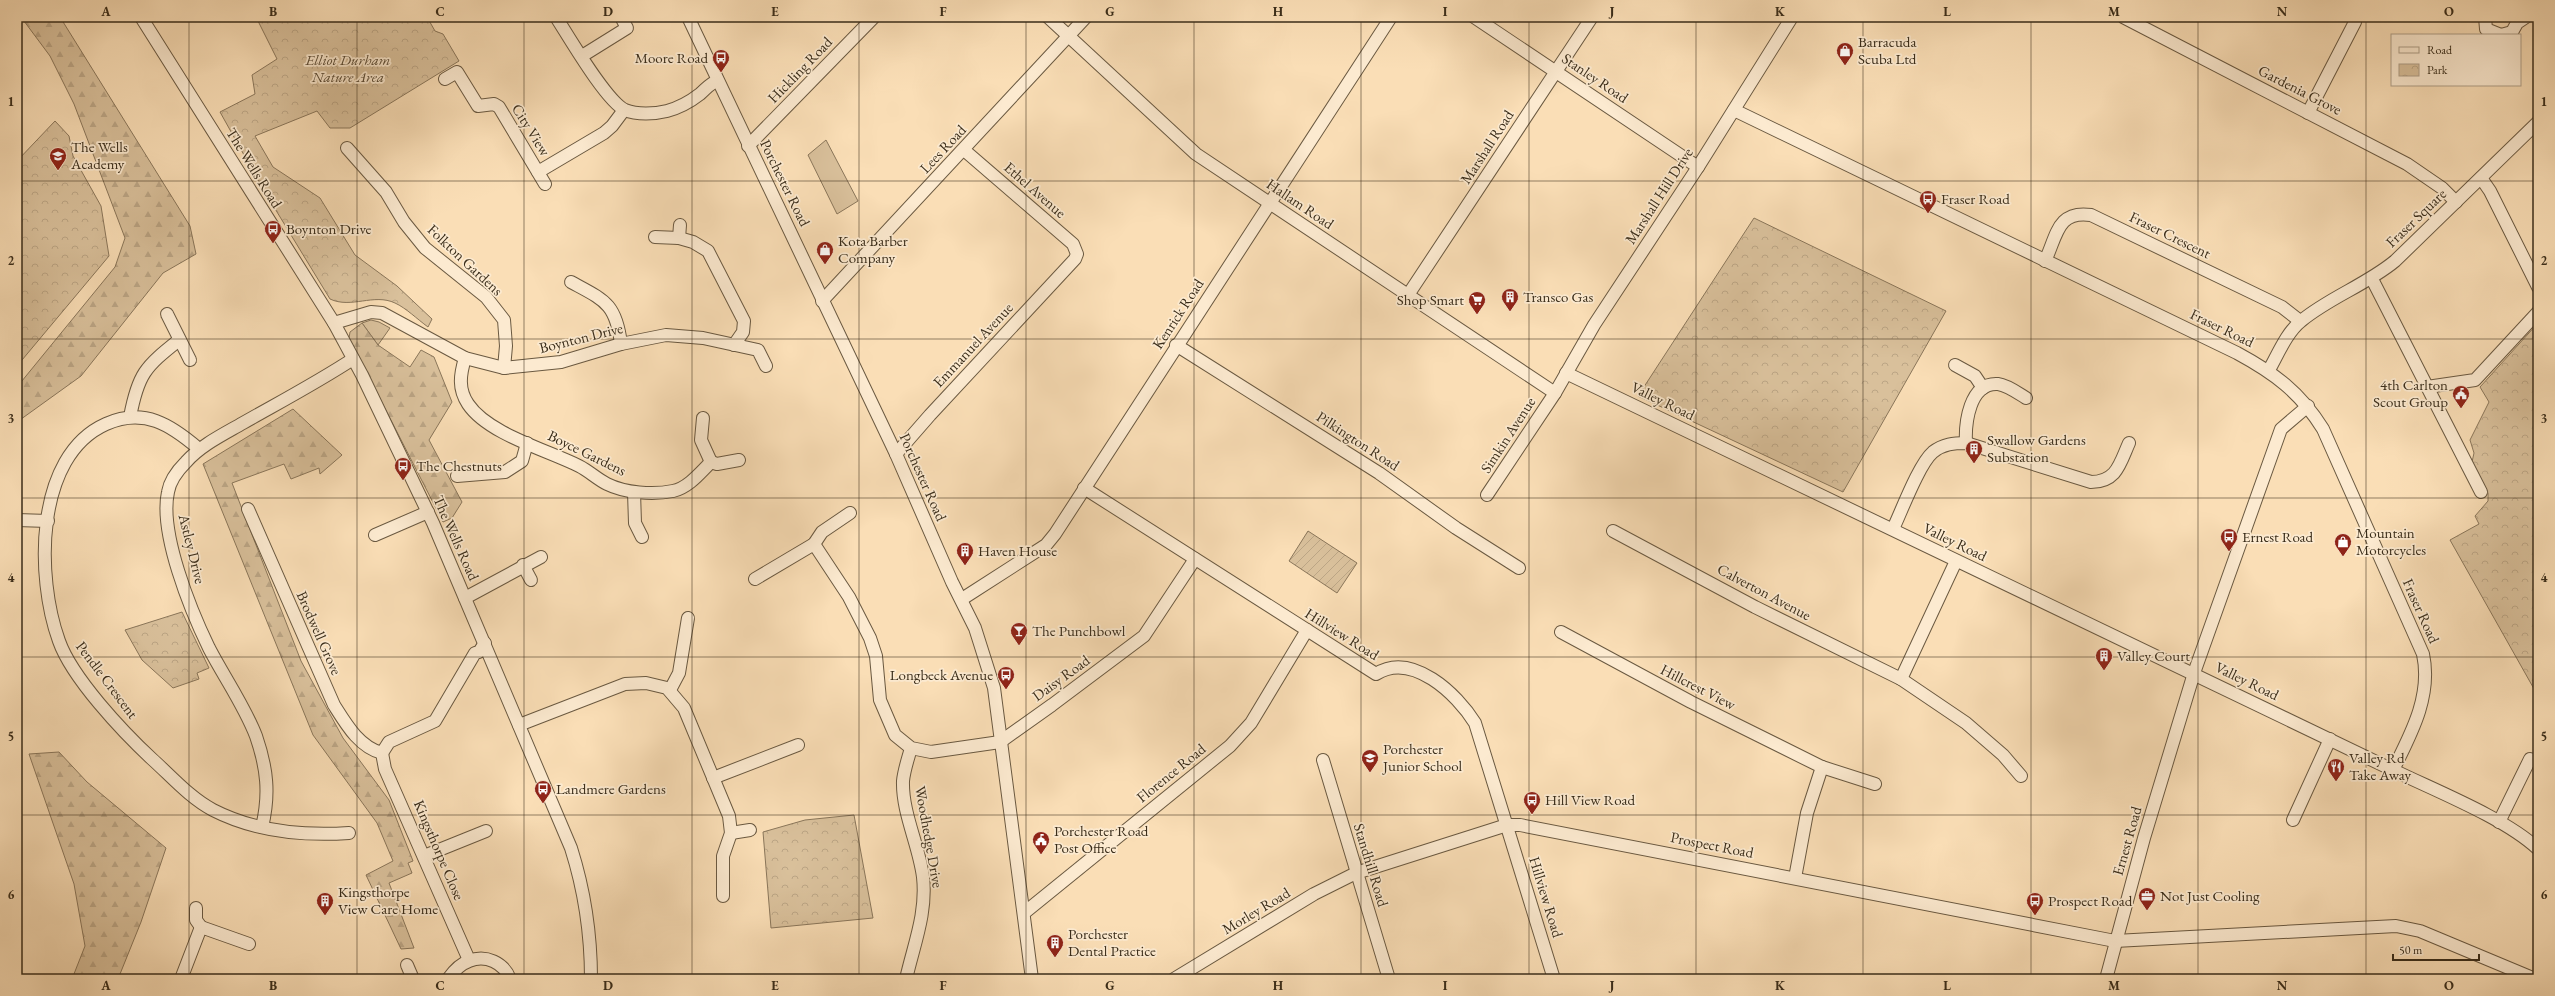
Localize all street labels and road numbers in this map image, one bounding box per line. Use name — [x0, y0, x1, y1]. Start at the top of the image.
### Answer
street label: Hickling Road — [763, 32, 836, 107]
street label: Stanley Road — [1558, 48, 1632, 107]
street label: Gardenia Grove — [2255, 60, 2345, 119]
street label: City View — [508, 100, 555, 160]
street label: Marshall Road — [1456, 106, 1518, 187]
street label: Lees Road — [915, 120, 970, 177]
street label: The Wells Road — [222, 124, 287, 212]
street label: Porchester Road — [756, 136, 815, 230]
street label: Marshall Hill Drive — [1620, 144, 1697, 247]
street label: Ethel Avenue — [1000, 157, 1070, 222]
street label: Hallam Road — [1263, 174, 1338, 233]
street label: Fraser Square — [2381, 184, 2450, 251]
street label: Fraser Crescent — [2126, 207, 2214, 263]
street label: Folkton Gardens — [424, 220, 507, 300]
street label: Kenrick Road — [1148, 275, 1208, 353]
street label: Emmanuel Avenue — [928, 298, 1017, 391]
street label: Fraser Road — [2187, 304, 2258, 351]
street label: Boynton Drive — [537, 318, 625, 357]
street label: Valley Road — [1628, 377, 1699, 424]
street label: Simkin Avenue — [1476, 393, 1539, 476]
street label: Pilkington Road — [1313, 407, 1404, 475]
street label: Boyce Gardens — [545, 425, 630, 480]
street label: Porchester Road — [896, 430, 952, 524]
street label: The Wells Road — [429, 492, 484, 584]
street label: Astley Drive — [174, 511, 210, 586]
street label: Valley Road — [1920, 518, 1991, 565]
street label: Calverton Avenue — [1714, 559, 1814, 624]
street label: Fraser Road — [2399, 576, 2444, 646]
street label: Brodwell Grove — [292, 588, 346, 678]
street label: Hillview Road — [1302, 603, 1383, 664]
street label: Pendle Crescent — [72, 637, 143, 722]
street label: Daisy Road — [1028, 650, 1094, 705]
street label: Valley Road — [2212, 657, 2283, 704]
street label: Hillcrest View — [1657, 659, 1740, 714]
street label: Florence Road — [1132, 739, 1209, 806]
street label: Woodhedge Drive — [911, 784, 948, 889]
street label: Kingsthorpe Close — [410, 797, 469, 903]
street label: Ernest Road — [2108, 804, 2146, 878]
street label: Standhill Road — [1350, 821, 1393, 909]
street label: Prospect Road — [1669, 827, 1756, 862]
street label: Hillview Road — [1525, 854, 1568, 940]
street label: Morley Road — [1218, 883, 1294, 938]

